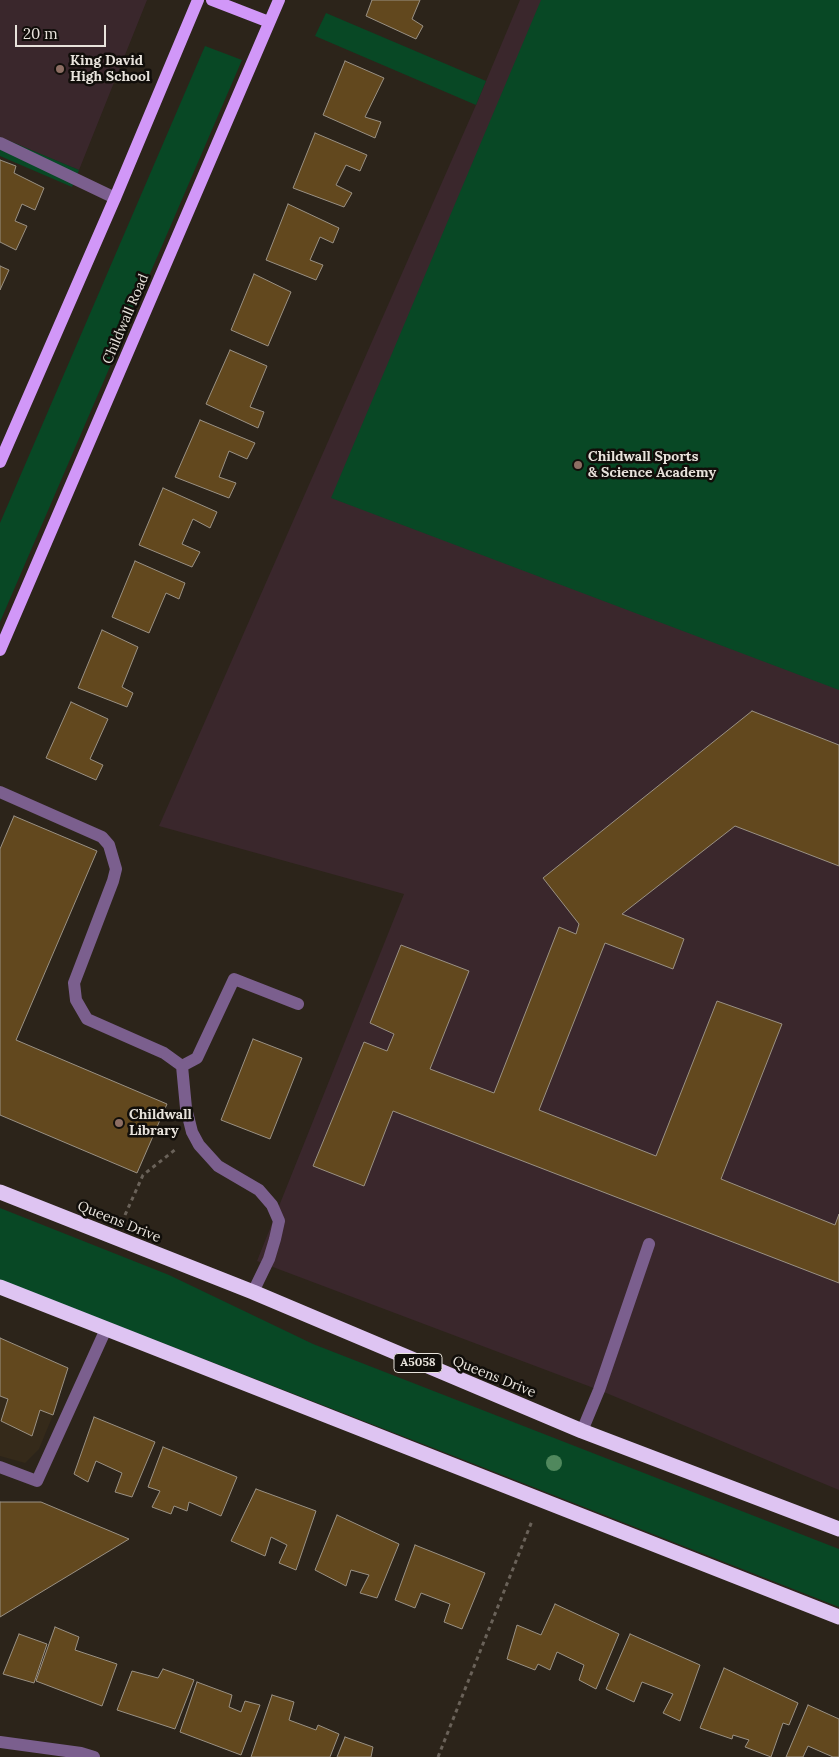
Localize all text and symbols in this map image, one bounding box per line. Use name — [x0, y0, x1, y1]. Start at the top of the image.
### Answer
scale bar — [18, 15, 109, 47]
text: 20 m — [23, 24, 58, 43]
place label: King David High School — [70, 53, 150, 85]
marker: King David High School — [54, 63, 66, 75]
street label: Childwall Road — [99, 271, 153, 367]
place label: Childwall Sports & Science Academy — [588, 449, 716, 482]
marker: Childwall Sports & Science Academy — [572, 459, 584, 471]
place label: Childwall Library — [129, 1107, 192, 1140]
marker: Childwall Library — [113, 1117, 125, 1129]
street label: Queens Drive — [75, 1198, 163, 1246]
street label: Queens Drive — [450, 1353, 538, 1401]
road number: A5058 — [394, 1354, 442, 1372]

